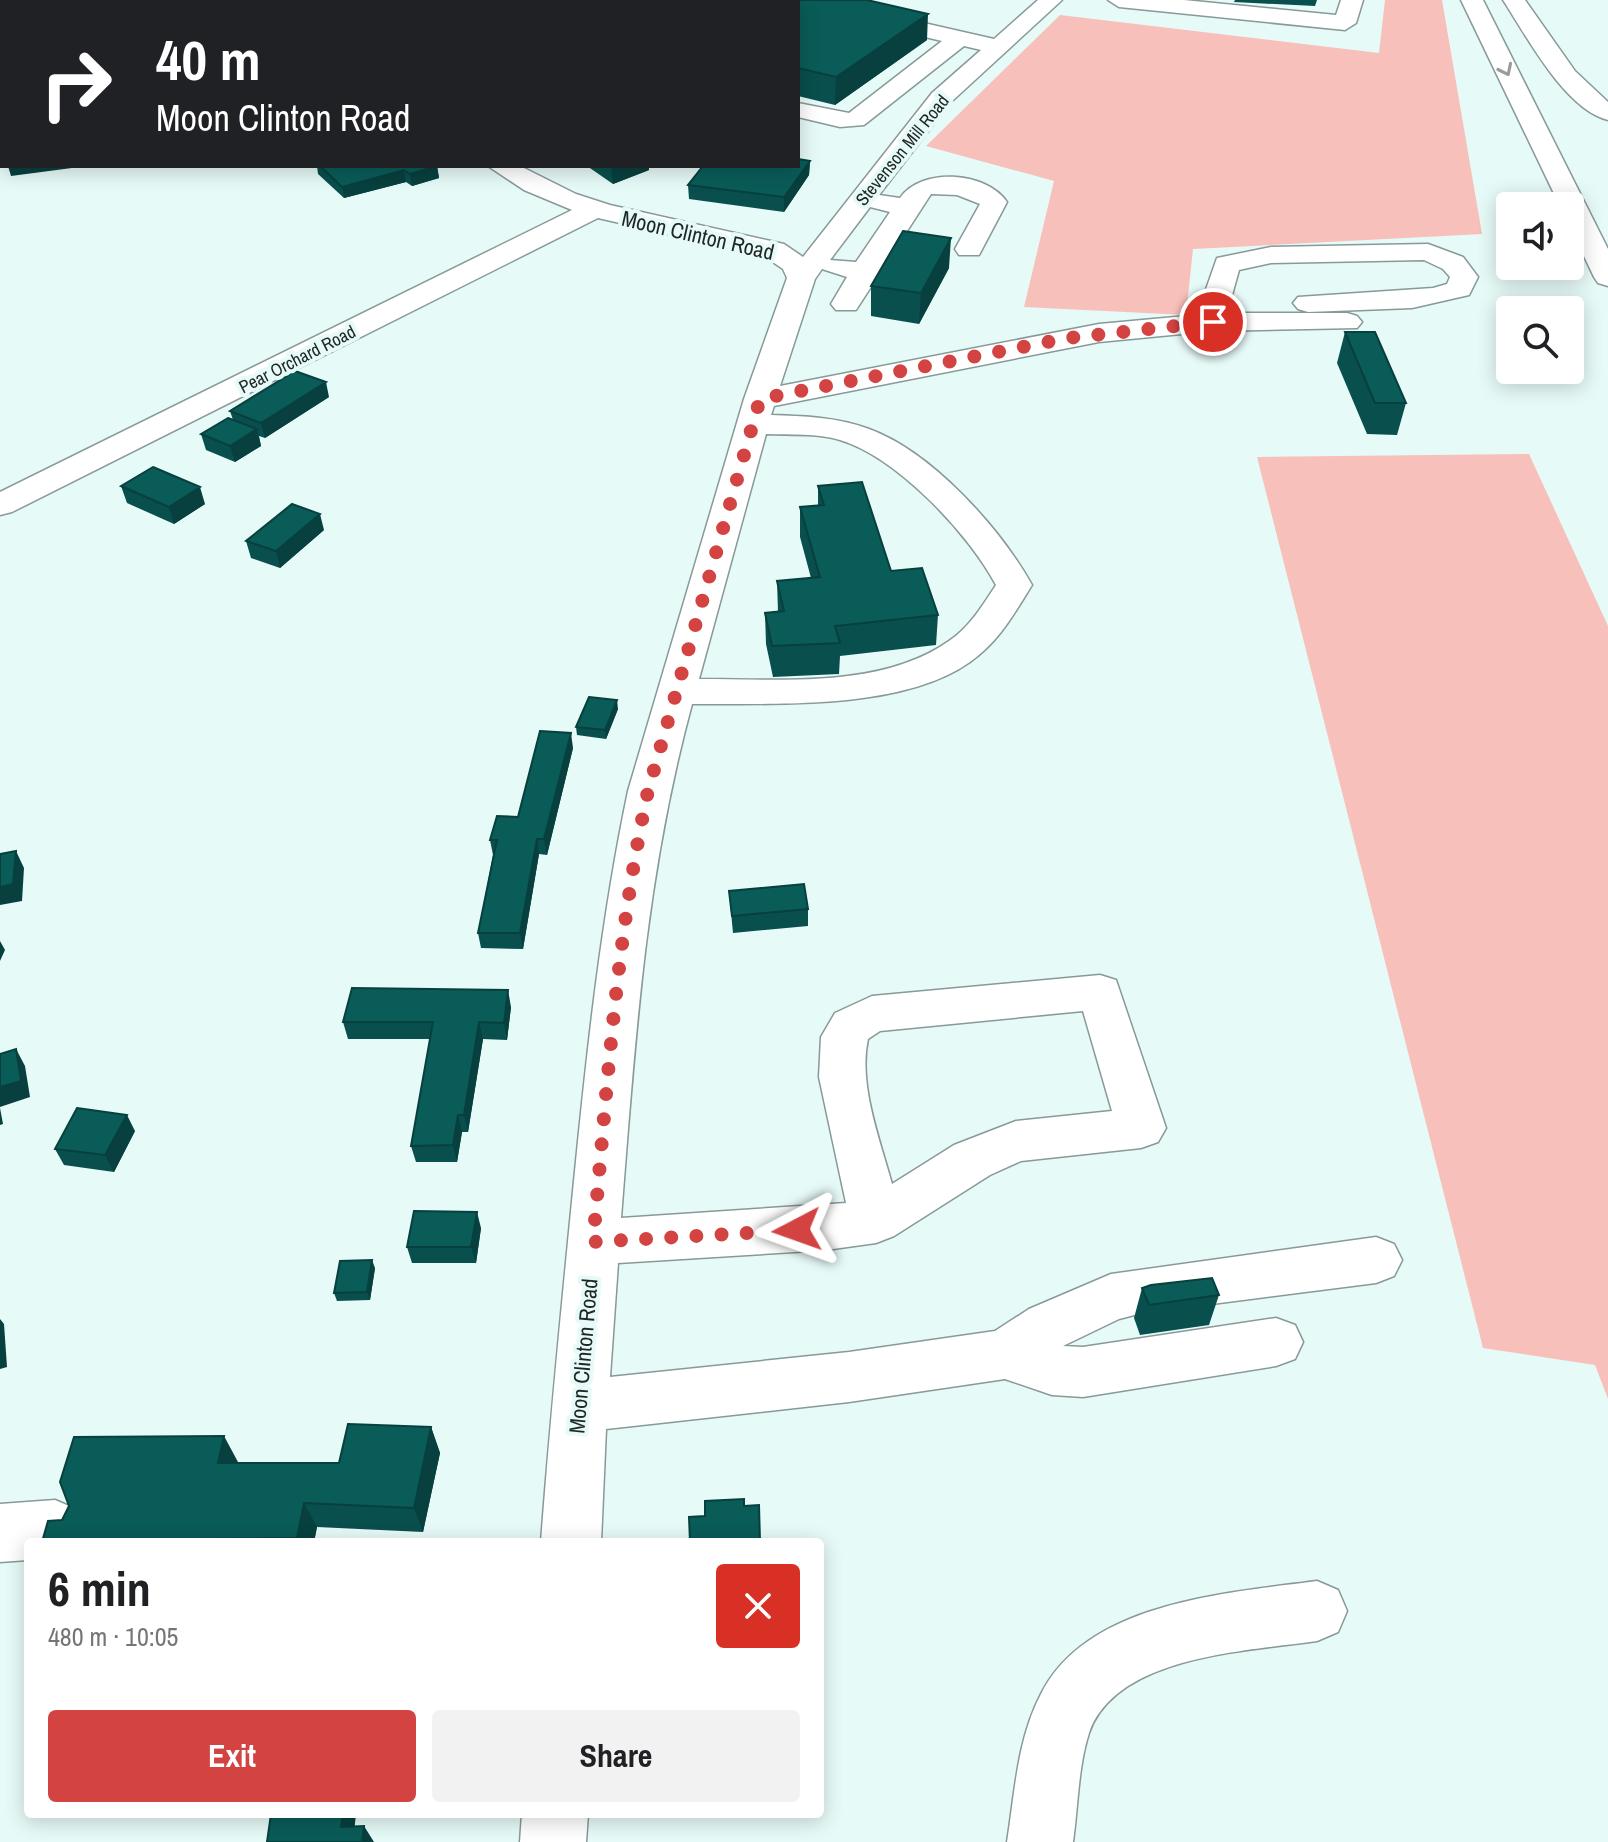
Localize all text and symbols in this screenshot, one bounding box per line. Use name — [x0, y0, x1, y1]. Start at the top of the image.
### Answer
text: 40 m — [156, 22, 261, 97]
icon: right — [24, 32, 128, 136]
one-way arrow — [1496, 62, 1512, 77]
street label: Stevenson Mill Road — [849, 89, 955, 211]
text: Moon Clinton Road — [156, 94, 410, 142]
map controls — [1496, 192, 1584, 384]
button: sound — [1496, 192, 1584, 280]
street label: Moon Clinton Road — [619, 203, 777, 267]
pin — [1179, 288, 1247, 356]
button: search — [1496, 296, 1584, 384]
icon: arrive — [1191, 300, 1235, 344]
street label: Pear Orchard Road — [234, 319, 360, 399]
position arrow — [755, 1188, 839, 1272]
street label: Moon Clinton Road — [561, 1277, 605, 1435]
text: 6 min — [48, 1556, 151, 1621]
button: close — [716, 1564, 800, 1648]
text: 480 m · 10:05 — [48, 1619, 178, 1654]
button: Exit — [48, 1710, 416, 1802]
button: Share — [432, 1710, 800, 1802]

